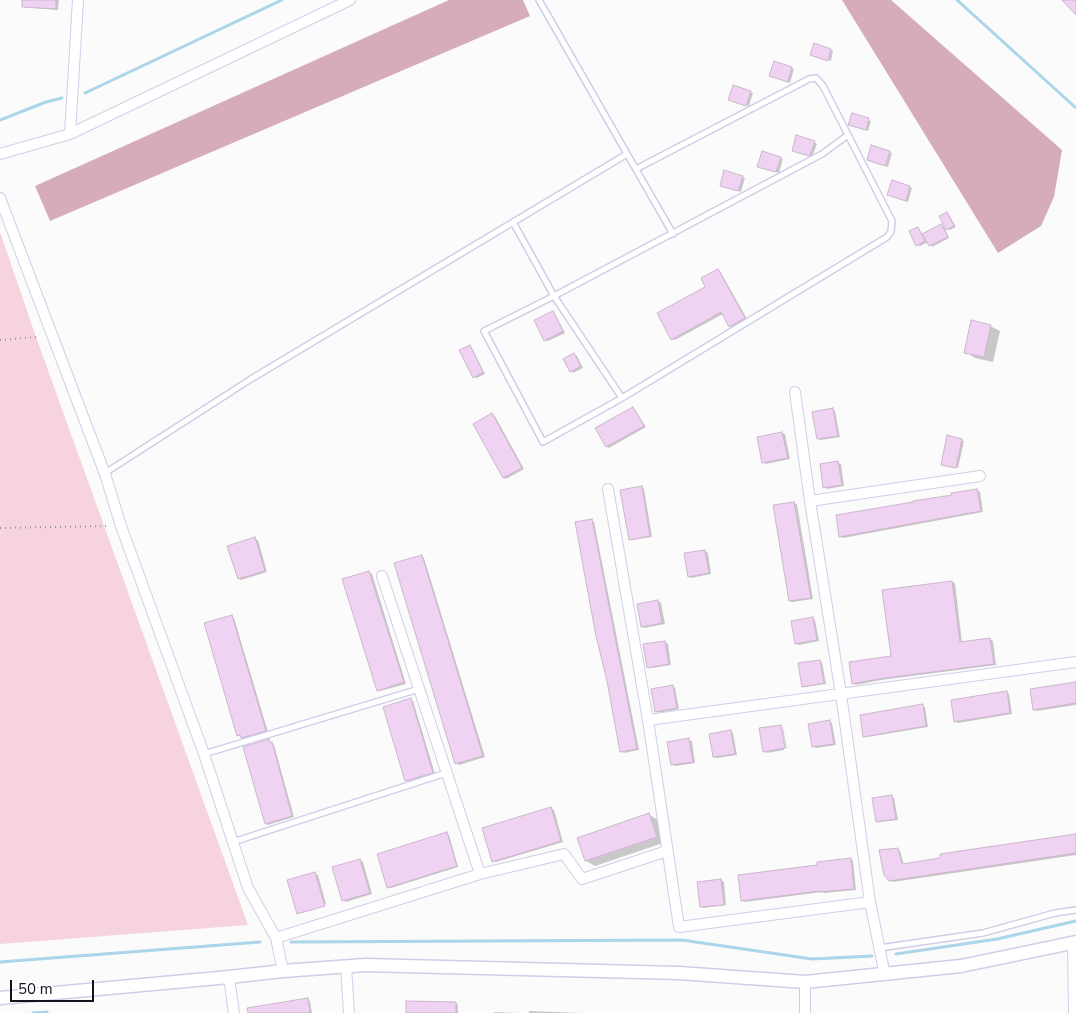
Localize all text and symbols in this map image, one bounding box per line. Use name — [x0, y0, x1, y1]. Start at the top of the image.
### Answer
scale bar — [12, 970, 96, 1002]
text: 50 m — [18, 979, 53, 999]

